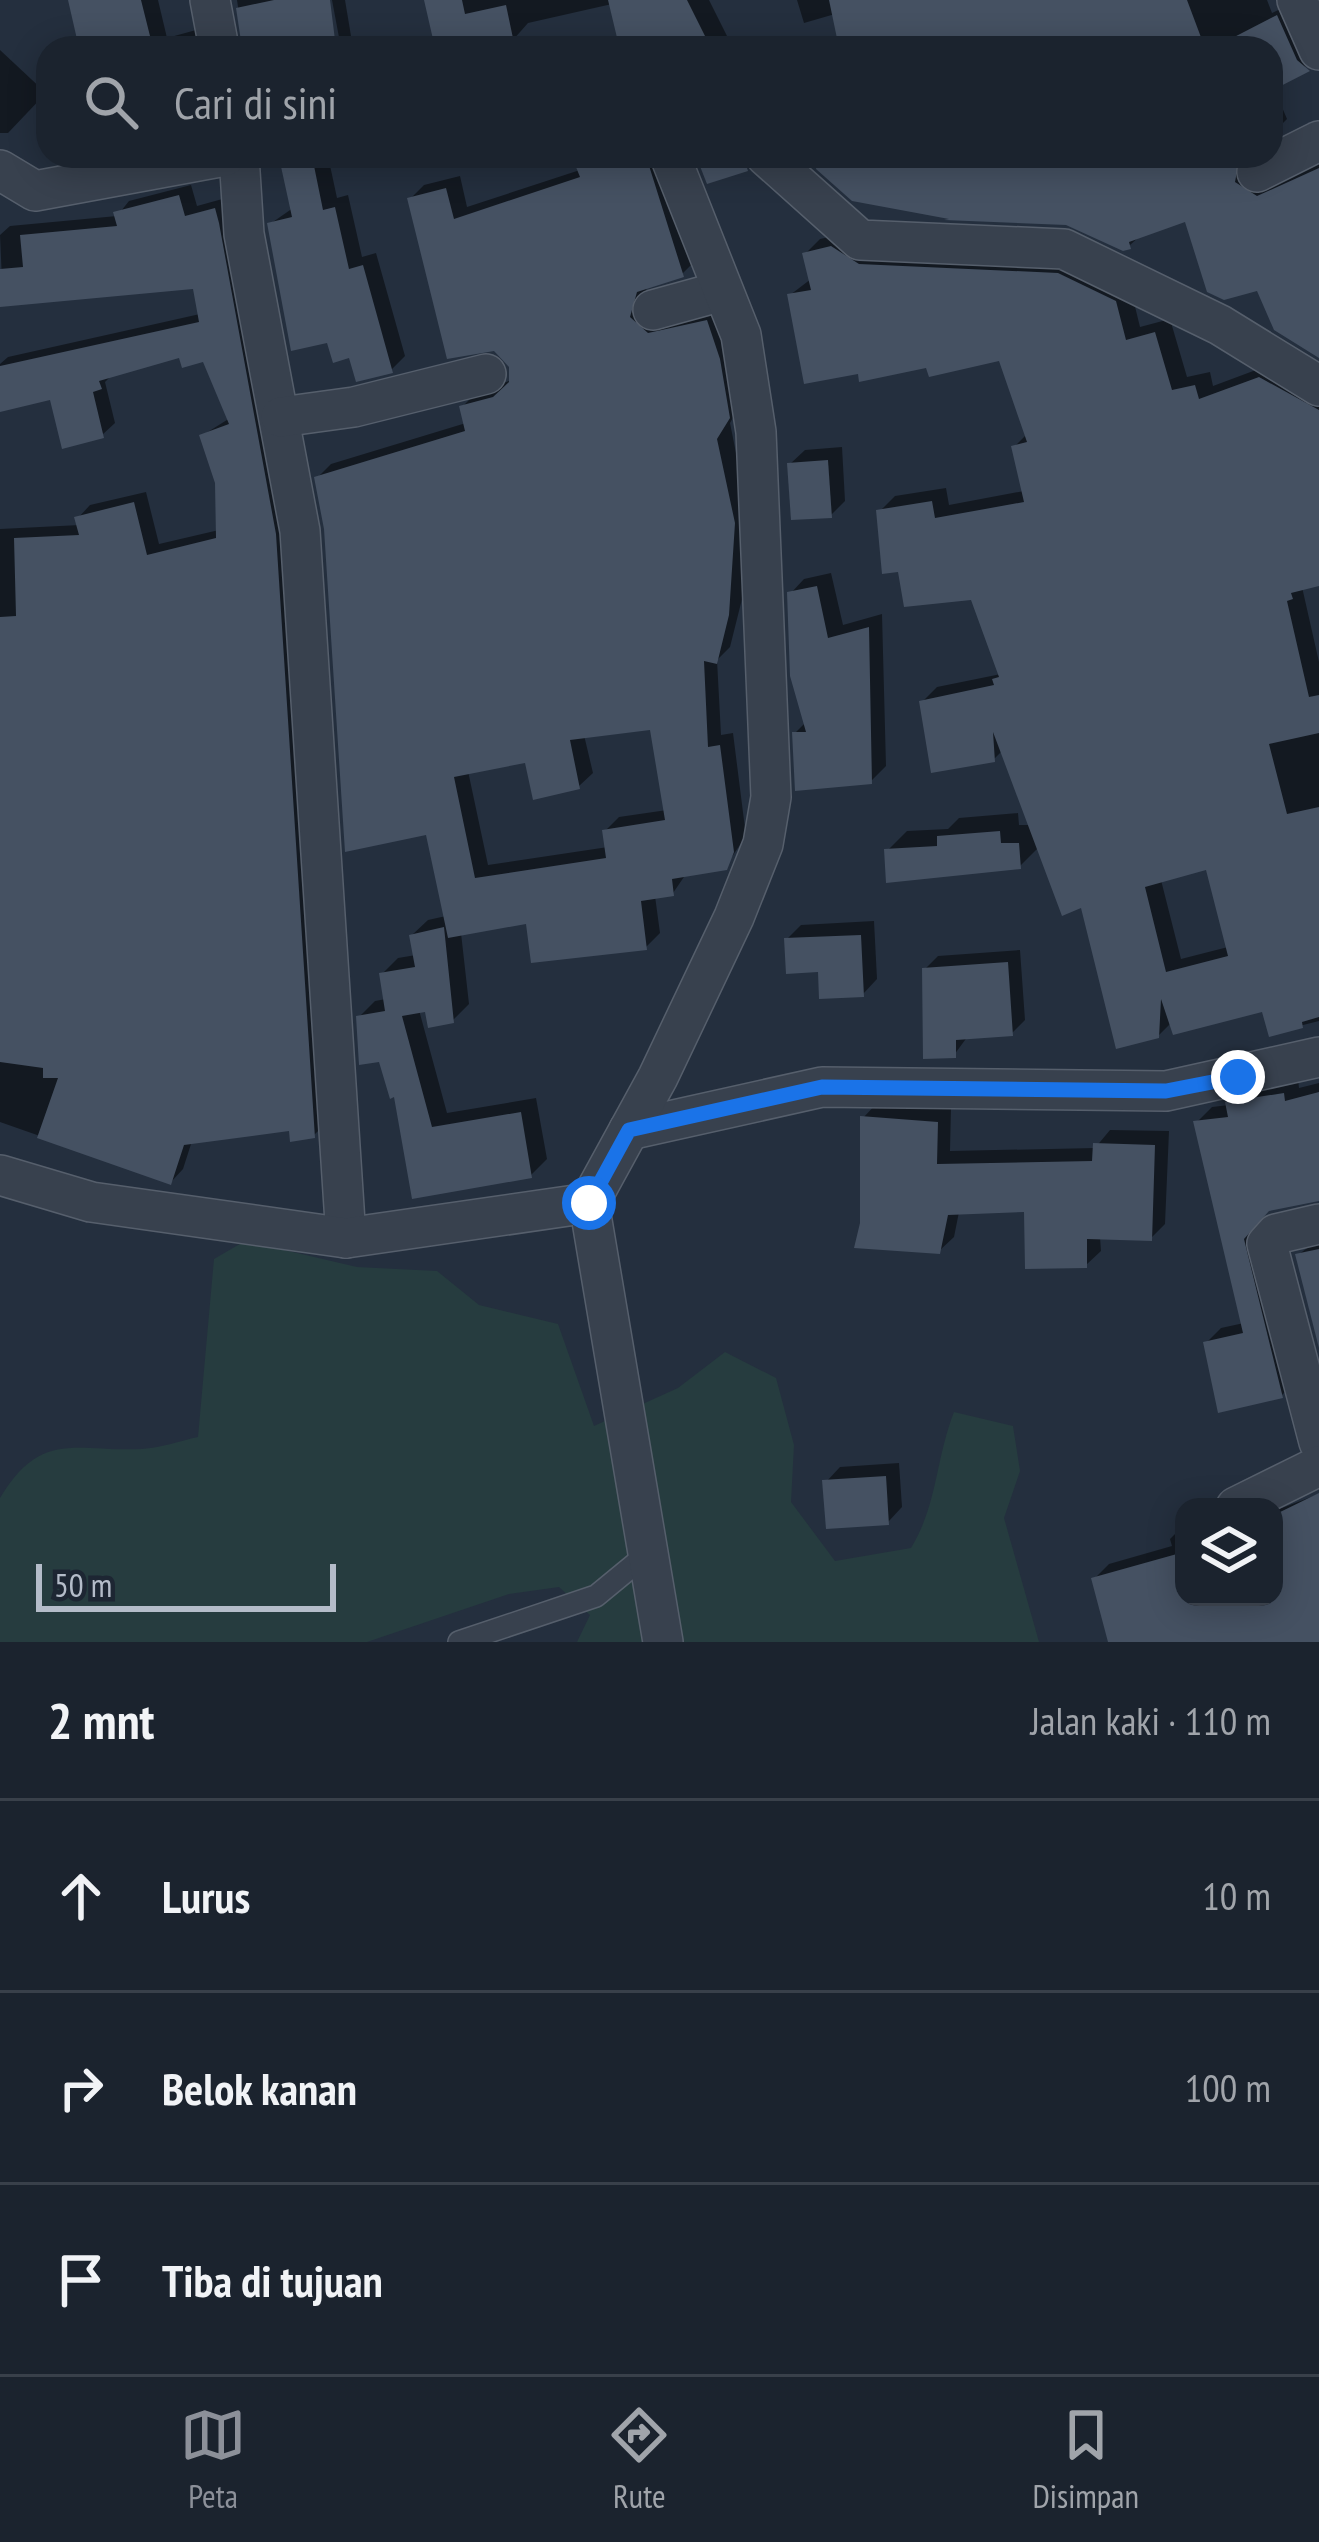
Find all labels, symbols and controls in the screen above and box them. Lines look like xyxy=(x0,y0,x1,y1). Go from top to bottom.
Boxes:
search box xyxy=(36,36,1283,168)
icon: search xyxy=(78,69,144,135)
text: Cari di sini xyxy=(174,73,337,131)
route end xyxy=(1211,1050,1265,1104)
route start xyxy=(562,1176,616,1230)
map controls xyxy=(1175,1498,1283,1606)
button: layers xyxy=(1175,1498,1283,1606)
scale bar xyxy=(36,1558,336,1611)
text: 50 m xyxy=(54,1563,112,1606)
text: 2 mnt xyxy=(48,1687,154,1753)
text: Jalan kaki · 110 m xyxy=(1030,1695,1271,1746)
icon: ahead xyxy=(48,1863,114,1929)
text: Lurus xyxy=(162,1867,250,1925)
text: 10 m xyxy=(1202,1870,1271,1921)
icon: right xyxy=(48,2055,114,2121)
text: Belok kanan xyxy=(162,2059,357,2117)
text: 100 m xyxy=(1185,2062,1271,2113)
icon: arrive xyxy=(48,2247,114,2313)
text: Tiba di tujuan xyxy=(162,2251,383,2309)
tab: Peta xyxy=(180,2402,246,2517)
tab: Rute xyxy=(606,2402,672,2517)
tab: Disimpan xyxy=(1033,2402,1139,2517)

